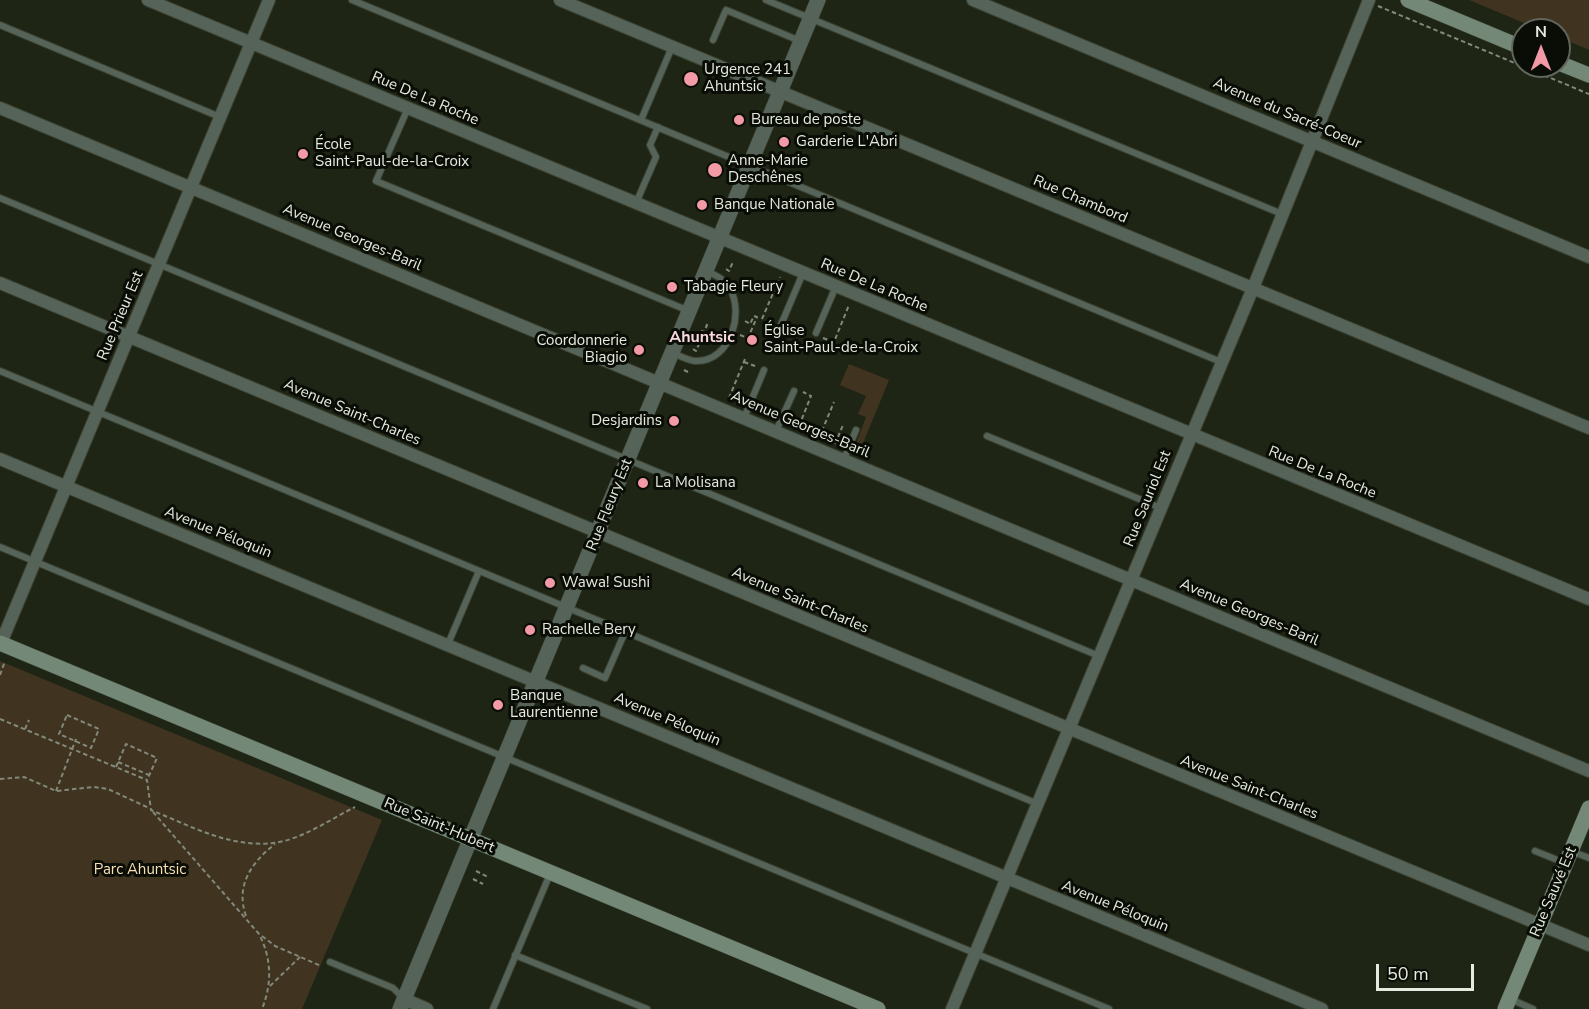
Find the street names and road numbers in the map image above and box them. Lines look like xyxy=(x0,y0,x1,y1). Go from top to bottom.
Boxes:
street label: Rue De La Roche xyxy=(369,68,481,130)
street label: Avenue du Sacré-Coeur xyxy=(1210,75,1364,153)
street label: Rue Chambord xyxy=(1030,172,1130,228)
street label: Avenue Georges-Baril xyxy=(280,201,424,275)
street label: Rue De La Roche xyxy=(818,255,930,317)
street label: Rue Prieur Est xyxy=(94,269,148,363)
street label: Avenue Saint-Charles xyxy=(281,376,423,450)
street label: Avenue Georges-Baril xyxy=(728,388,872,462)
street label: Rue De La Roche xyxy=(1265,443,1379,503)
street label: Rue Sauriol Est xyxy=(1120,448,1176,550)
street label: Rue Fleury Est xyxy=(583,456,637,554)
street label: Avenue Péloquin xyxy=(162,503,274,563)
street label: Avenue Saint-Charles xyxy=(729,564,871,638)
street label: Avenue Georges-Baril xyxy=(1177,576,1321,650)
street label: Avenue Péloquin xyxy=(611,689,723,751)
street label: Avenue Saint-Charles xyxy=(1177,752,1321,824)
street label: Rue Saint-Hubert xyxy=(381,795,497,857)
street label: Rue Sauvé Est xyxy=(1527,844,1581,940)
street label: Avenue Péloquin xyxy=(1059,877,1171,937)

